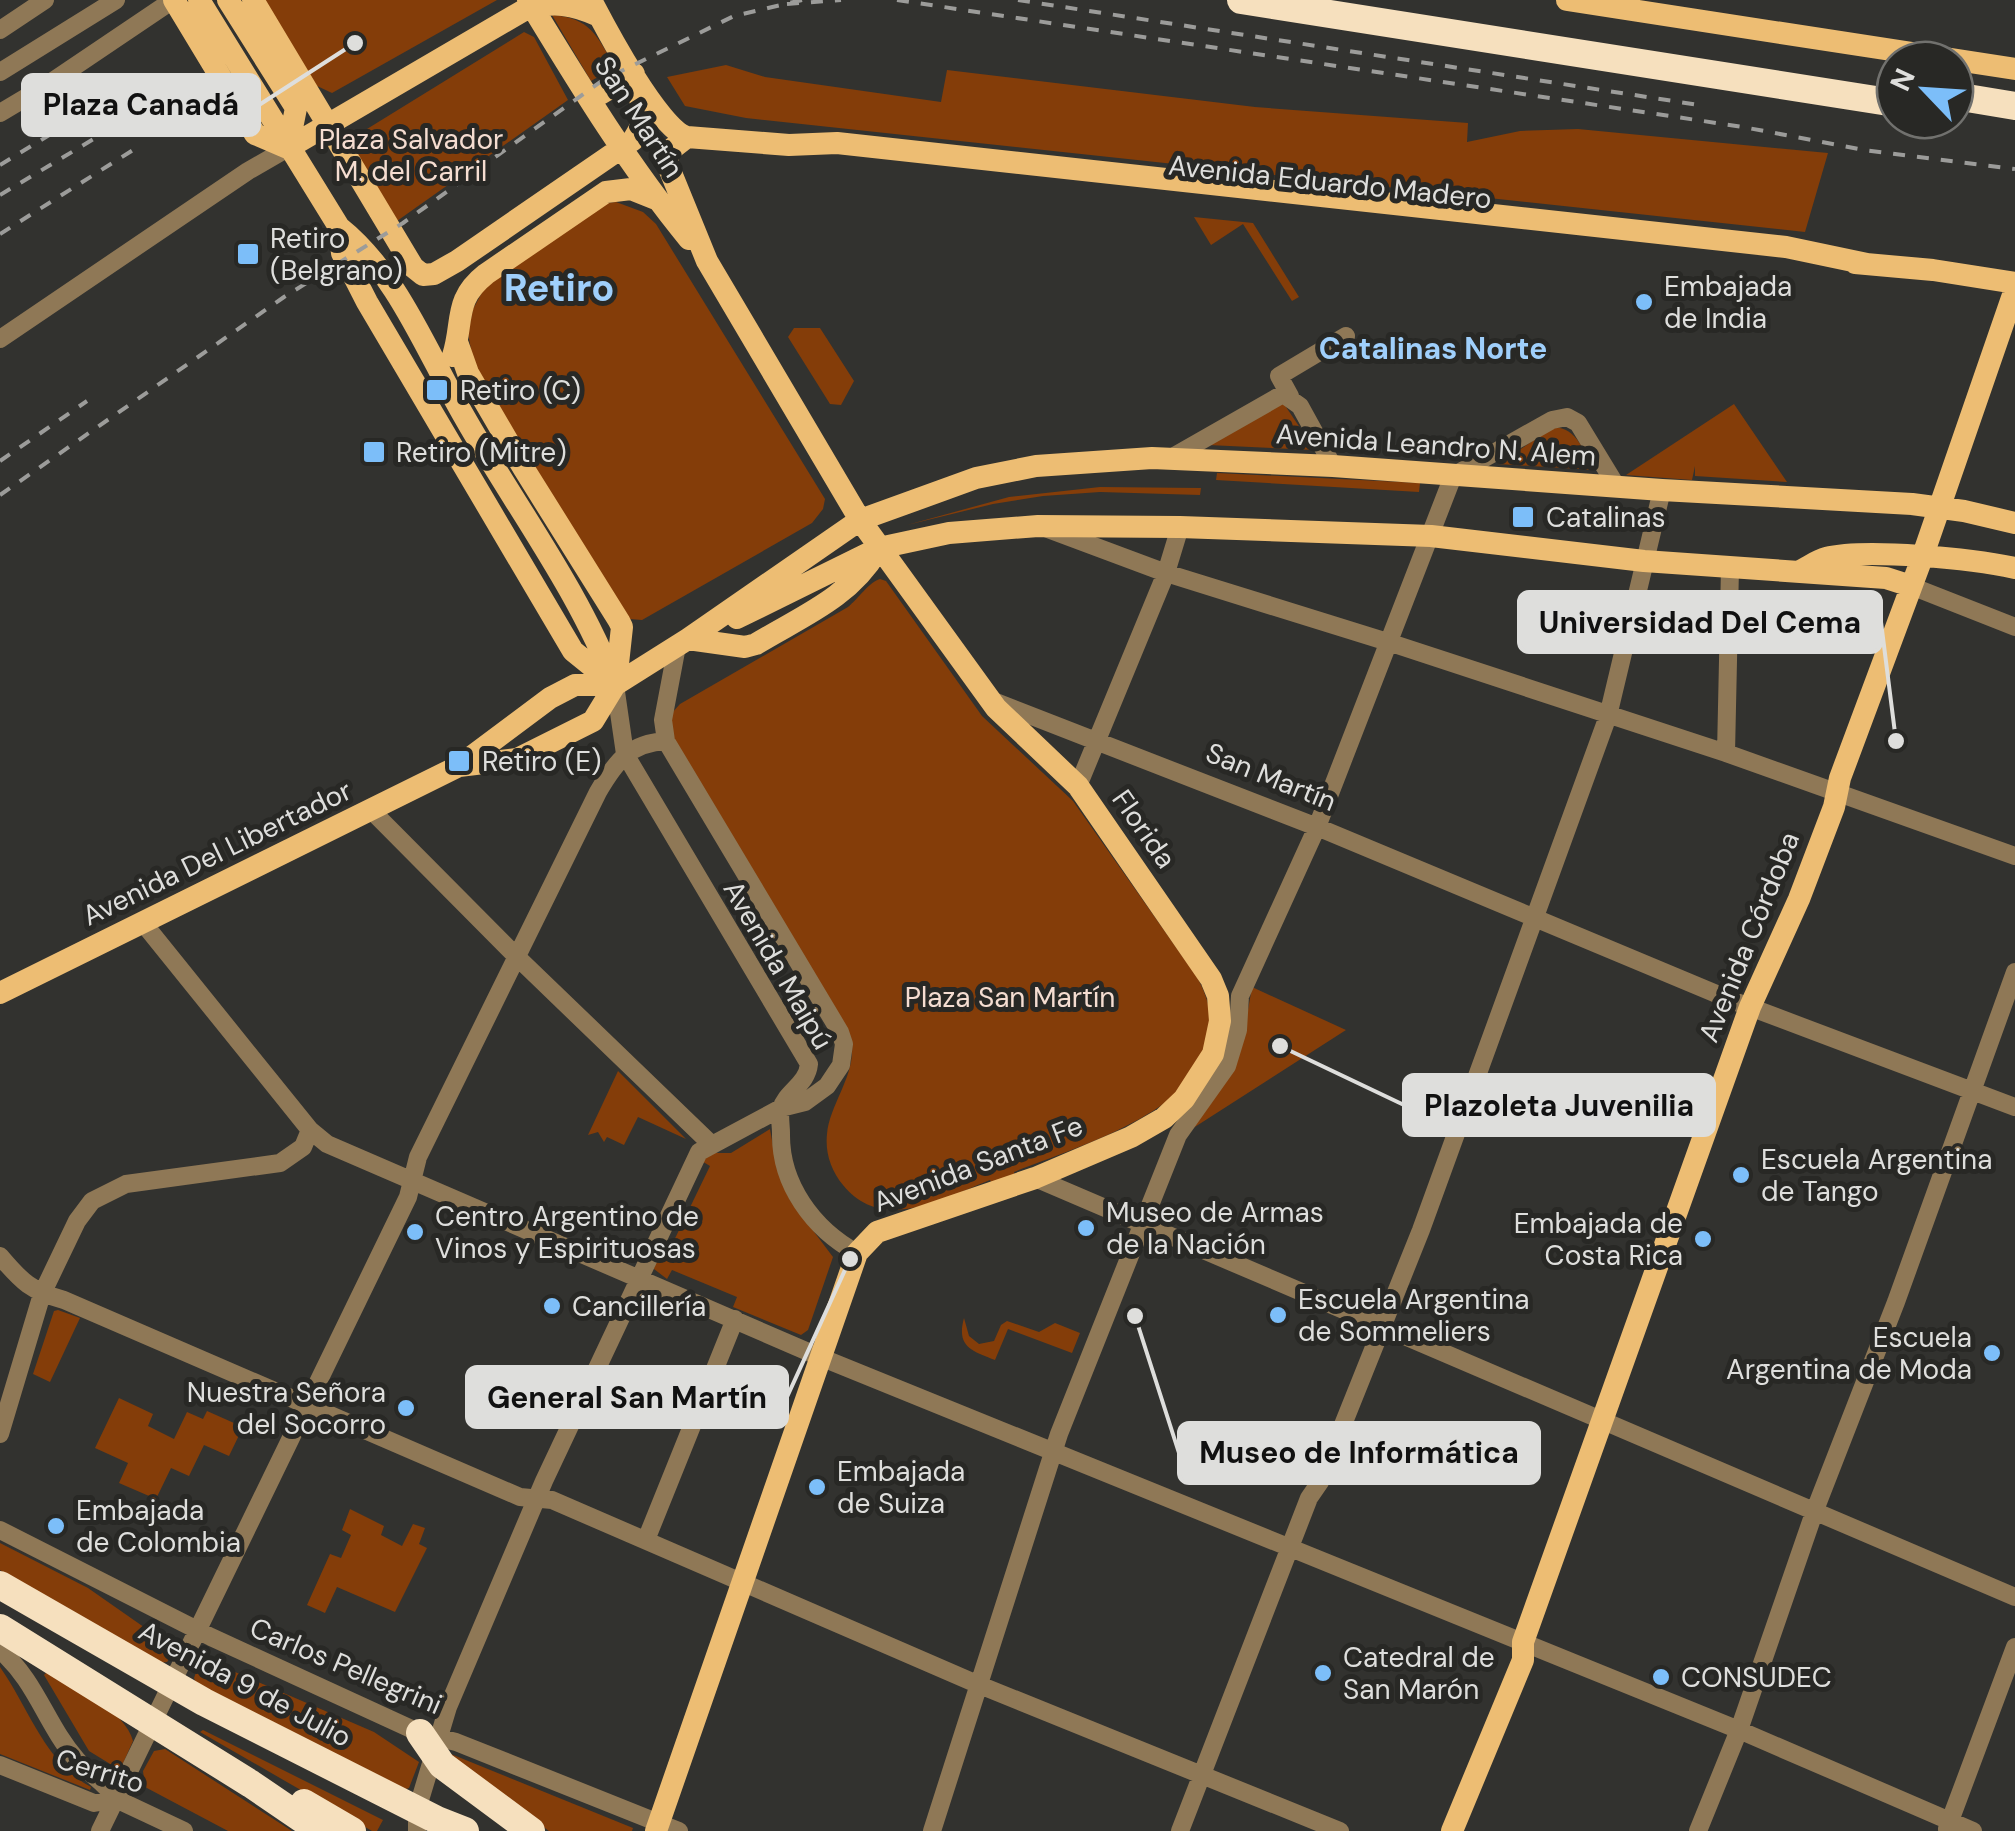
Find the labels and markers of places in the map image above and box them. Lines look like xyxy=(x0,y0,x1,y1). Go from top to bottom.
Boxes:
callout: Plaza Canadá xyxy=(23,75,259,135)
place label: Retiro (Belgrano) xyxy=(270,220,403,289)
marker: Retiro (Belgrano) xyxy=(235,241,261,267)
place label: Embajada de India xyxy=(1664,268,1792,337)
marker: Embajada de India xyxy=(1633,291,1655,313)
place label: Retiro (C) xyxy=(460,372,581,409)
marker: Retiro (C) xyxy=(424,377,450,403)
place label: Retiro (Mitre) xyxy=(396,434,567,471)
marker: Retiro (Mitre) xyxy=(361,439,387,465)
place label: Catalinas xyxy=(1546,499,1665,536)
marker: Catalinas xyxy=(1510,504,1536,530)
callout: Universidad Del Cema xyxy=(1519,592,1881,652)
place label: Retiro (E) xyxy=(482,743,602,780)
marker: Retiro (E) xyxy=(446,748,472,774)
callout: Plazoleta Juvenilia xyxy=(1404,1075,1714,1135)
place label: Escuela Argentina de Tango xyxy=(1761,1141,1992,1210)
marker: Escuela Argentina de Tango xyxy=(1730,1164,1752,1186)
place label: Museo de Armas de la Nación xyxy=(1106,1194,1324,1263)
place label: Centro Argentino de Vinos y Espirituosas xyxy=(435,1198,699,1267)
place label: Embajada de Costa Rica xyxy=(1514,1205,1683,1274)
marker: Museo de Armas de la Nación xyxy=(1075,1217,1097,1239)
marker: Centro Argentino de Vinos y Espirituosas xyxy=(404,1221,426,1243)
marker: Embajada de Costa Rica xyxy=(1692,1228,1714,1250)
place label: Escuela Argentina de Sommeliers xyxy=(1298,1281,1529,1350)
place label: Cancillería xyxy=(572,1288,706,1325)
marker: Cancillería xyxy=(541,1295,563,1317)
marker: Escuela Argentina de Sommeliers xyxy=(1267,1304,1289,1326)
place label: Escuela Argentina de Moda xyxy=(1726,1319,1972,1388)
marker: Escuela Argentina de Moda xyxy=(1981,1342,2003,1364)
callout: General San Martín xyxy=(467,1367,787,1427)
place label: Nuestra Señora del Socorro xyxy=(187,1374,386,1443)
marker: Nuestra Señora del Socorro xyxy=(395,1397,417,1419)
callout: Museo de Informática xyxy=(1179,1423,1539,1483)
place label: Embajada de Suiza xyxy=(837,1453,965,1522)
marker: Embajada de Suiza xyxy=(806,1476,828,1498)
place label: Embajada de Colombia xyxy=(76,1492,241,1561)
marker: Embajada de Colombia xyxy=(45,1515,67,1537)
place label: Catedral de San Marón xyxy=(1343,1639,1495,1708)
place label: CONSUDEC xyxy=(1681,1659,1832,1696)
marker: Catedral de San Marón xyxy=(1312,1662,1334,1684)
marker: CONSUDEC xyxy=(1650,1666,1672,1688)

